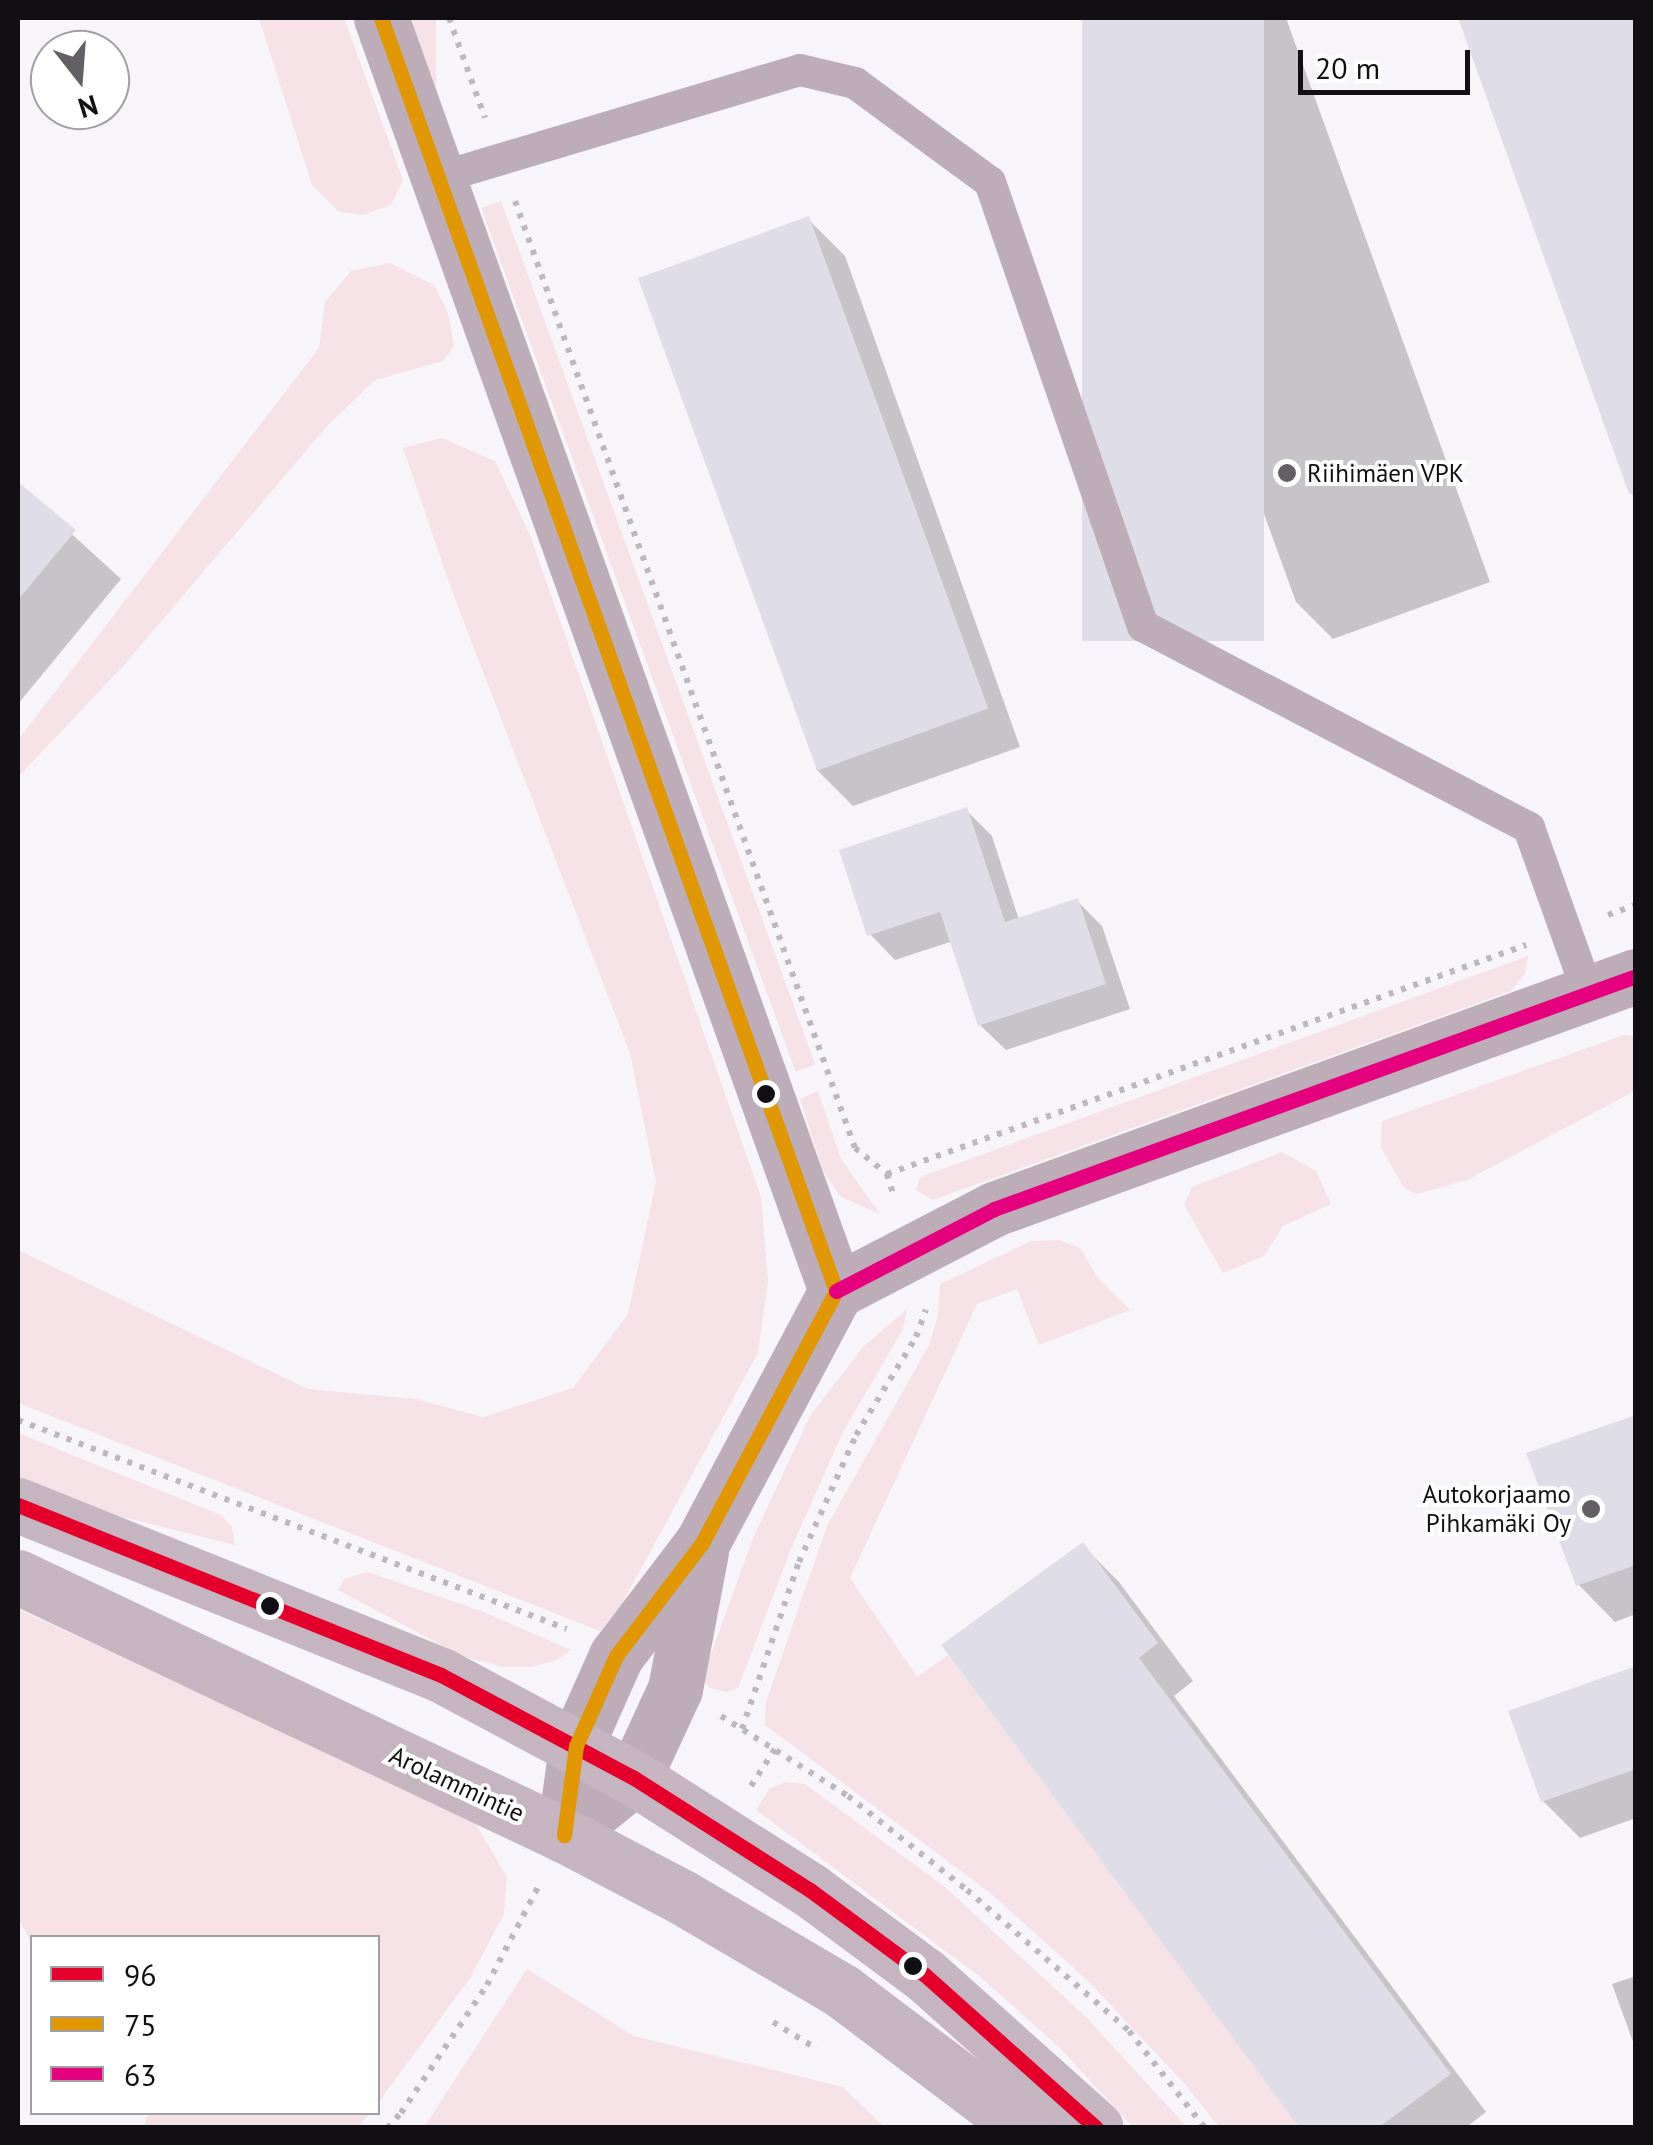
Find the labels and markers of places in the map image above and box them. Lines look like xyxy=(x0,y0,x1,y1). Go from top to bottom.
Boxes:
place label: Riihimäen VPK xyxy=(1307,458,1465,488)
marker: Riihimäen VPK xyxy=(1276,462,1298,484)
unlabelled marker xyxy=(756,1084,776,1104)
place label: Autokorjaamo Pihkamäki Oy xyxy=(1423,1480,1571,1539)
marker: Autokorjaamo Pihkamäki Oy xyxy=(1580,1498,1602,1520)
unlabelled marker xyxy=(260,1596,280,1616)
unlabelled marker xyxy=(903,1956,923,1976)

